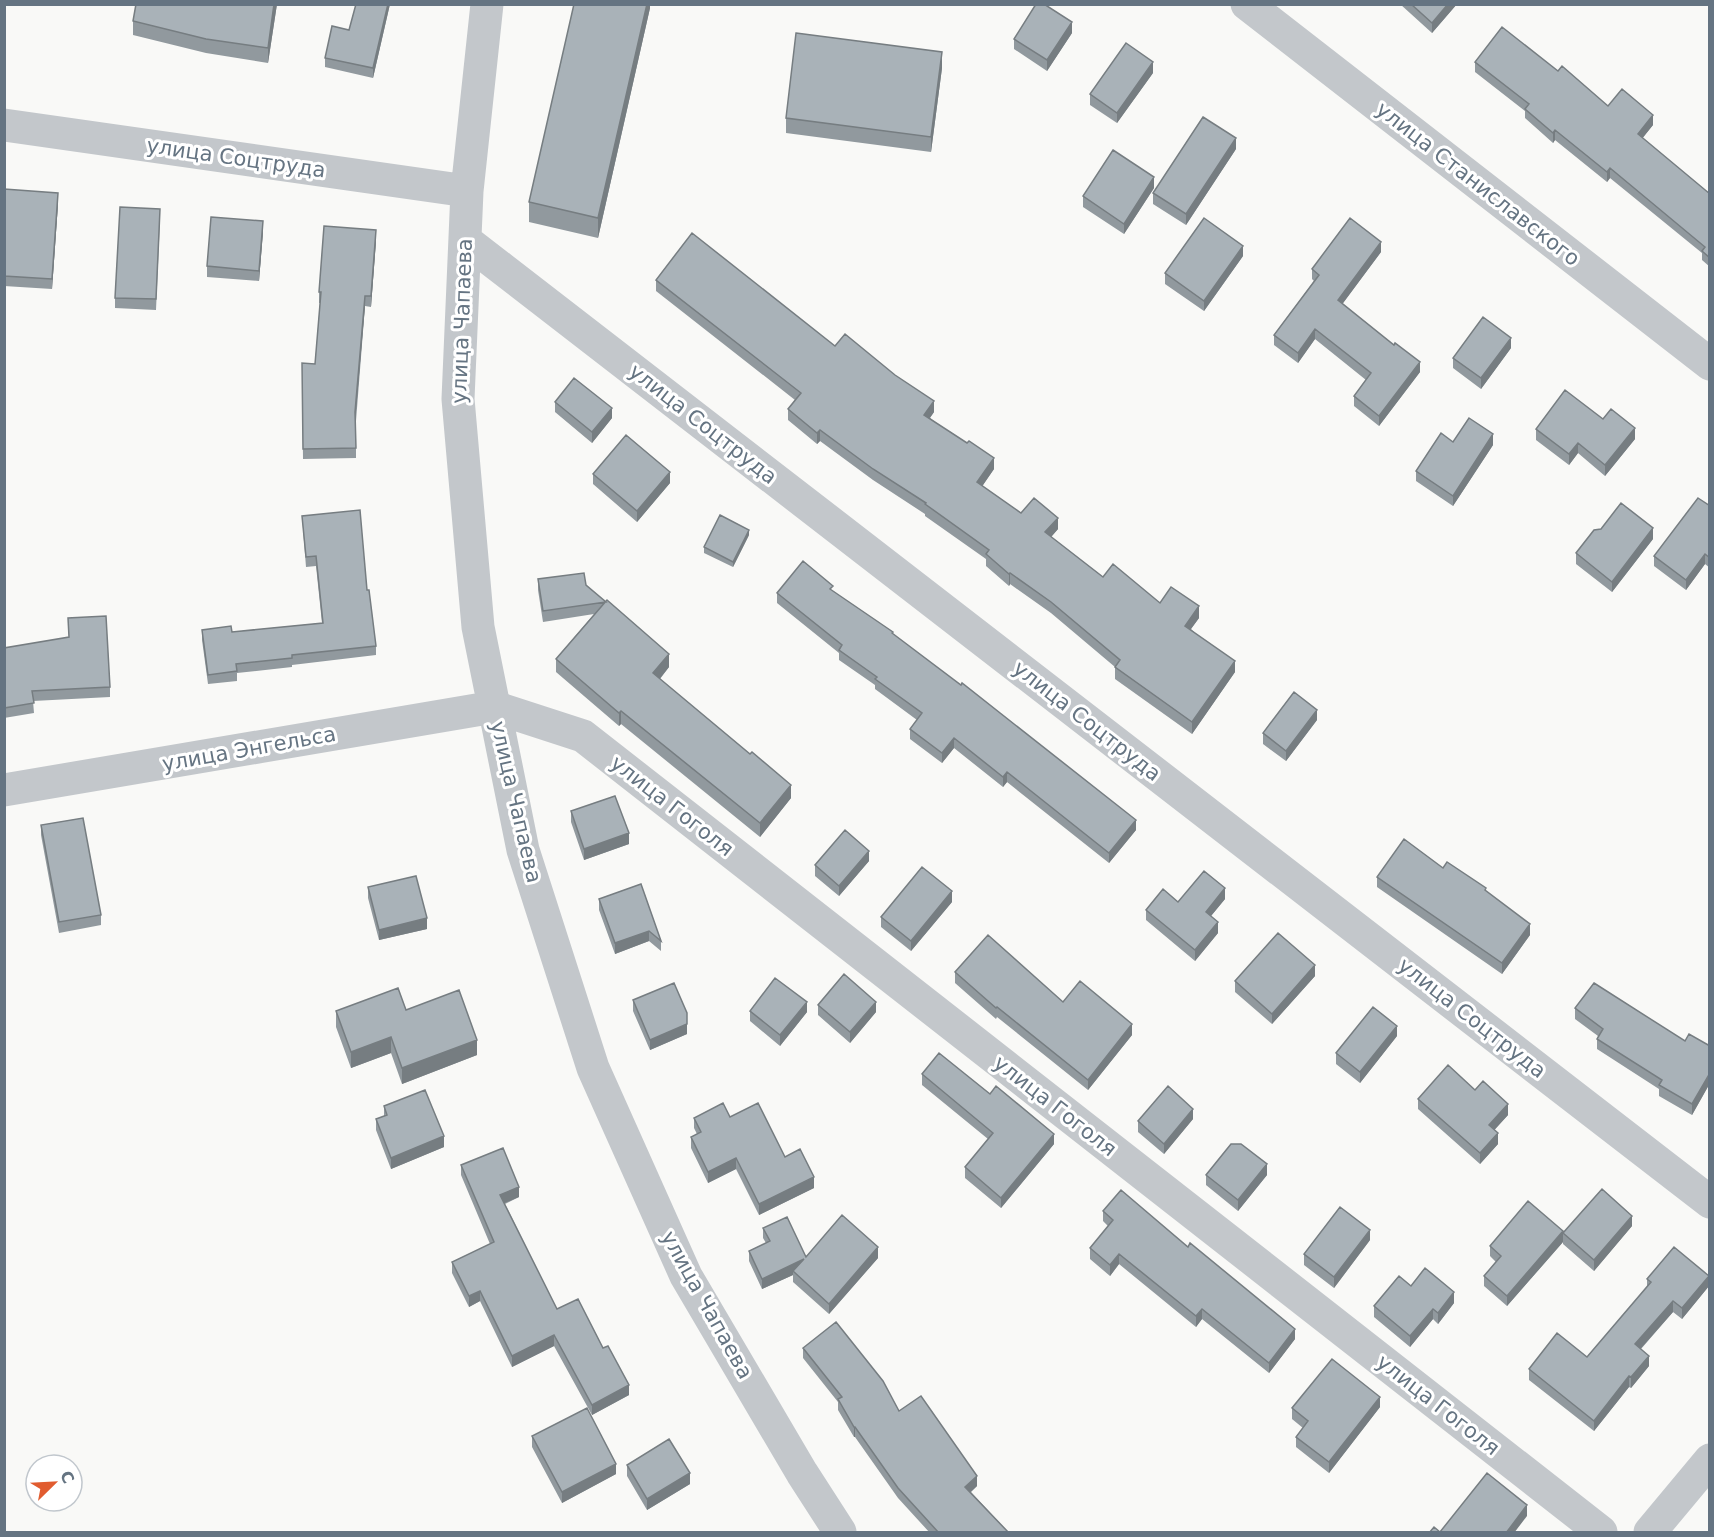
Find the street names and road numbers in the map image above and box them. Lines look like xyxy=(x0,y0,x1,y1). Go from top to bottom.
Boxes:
street label: улица Станиславского xyxy=(1371,97,1585,271)
street label: улица Соцтруда xyxy=(145,134,327,182)
street label: улица Чапаева xyxy=(447,238,477,404)
street label: улица Соцтруда xyxy=(624,359,782,489)
street label: улица Соцтруда xyxy=(1008,656,1166,786)
street label: улица Чапаева xyxy=(486,719,546,885)
street label: улица Энгельса xyxy=(160,722,338,776)
street label: улица Гоголя xyxy=(606,751,738,861)
street label: улица Соцтруда xyxy=(1393,953,1551,1083)
street label: улица Гоголя xyxy=(989,1051,1121,1161)
street label: улица Чапаева xyxy=(656,1227,758,1383)
street label: улица Гоголя xyxy=(1372,1350,1504,1460)

